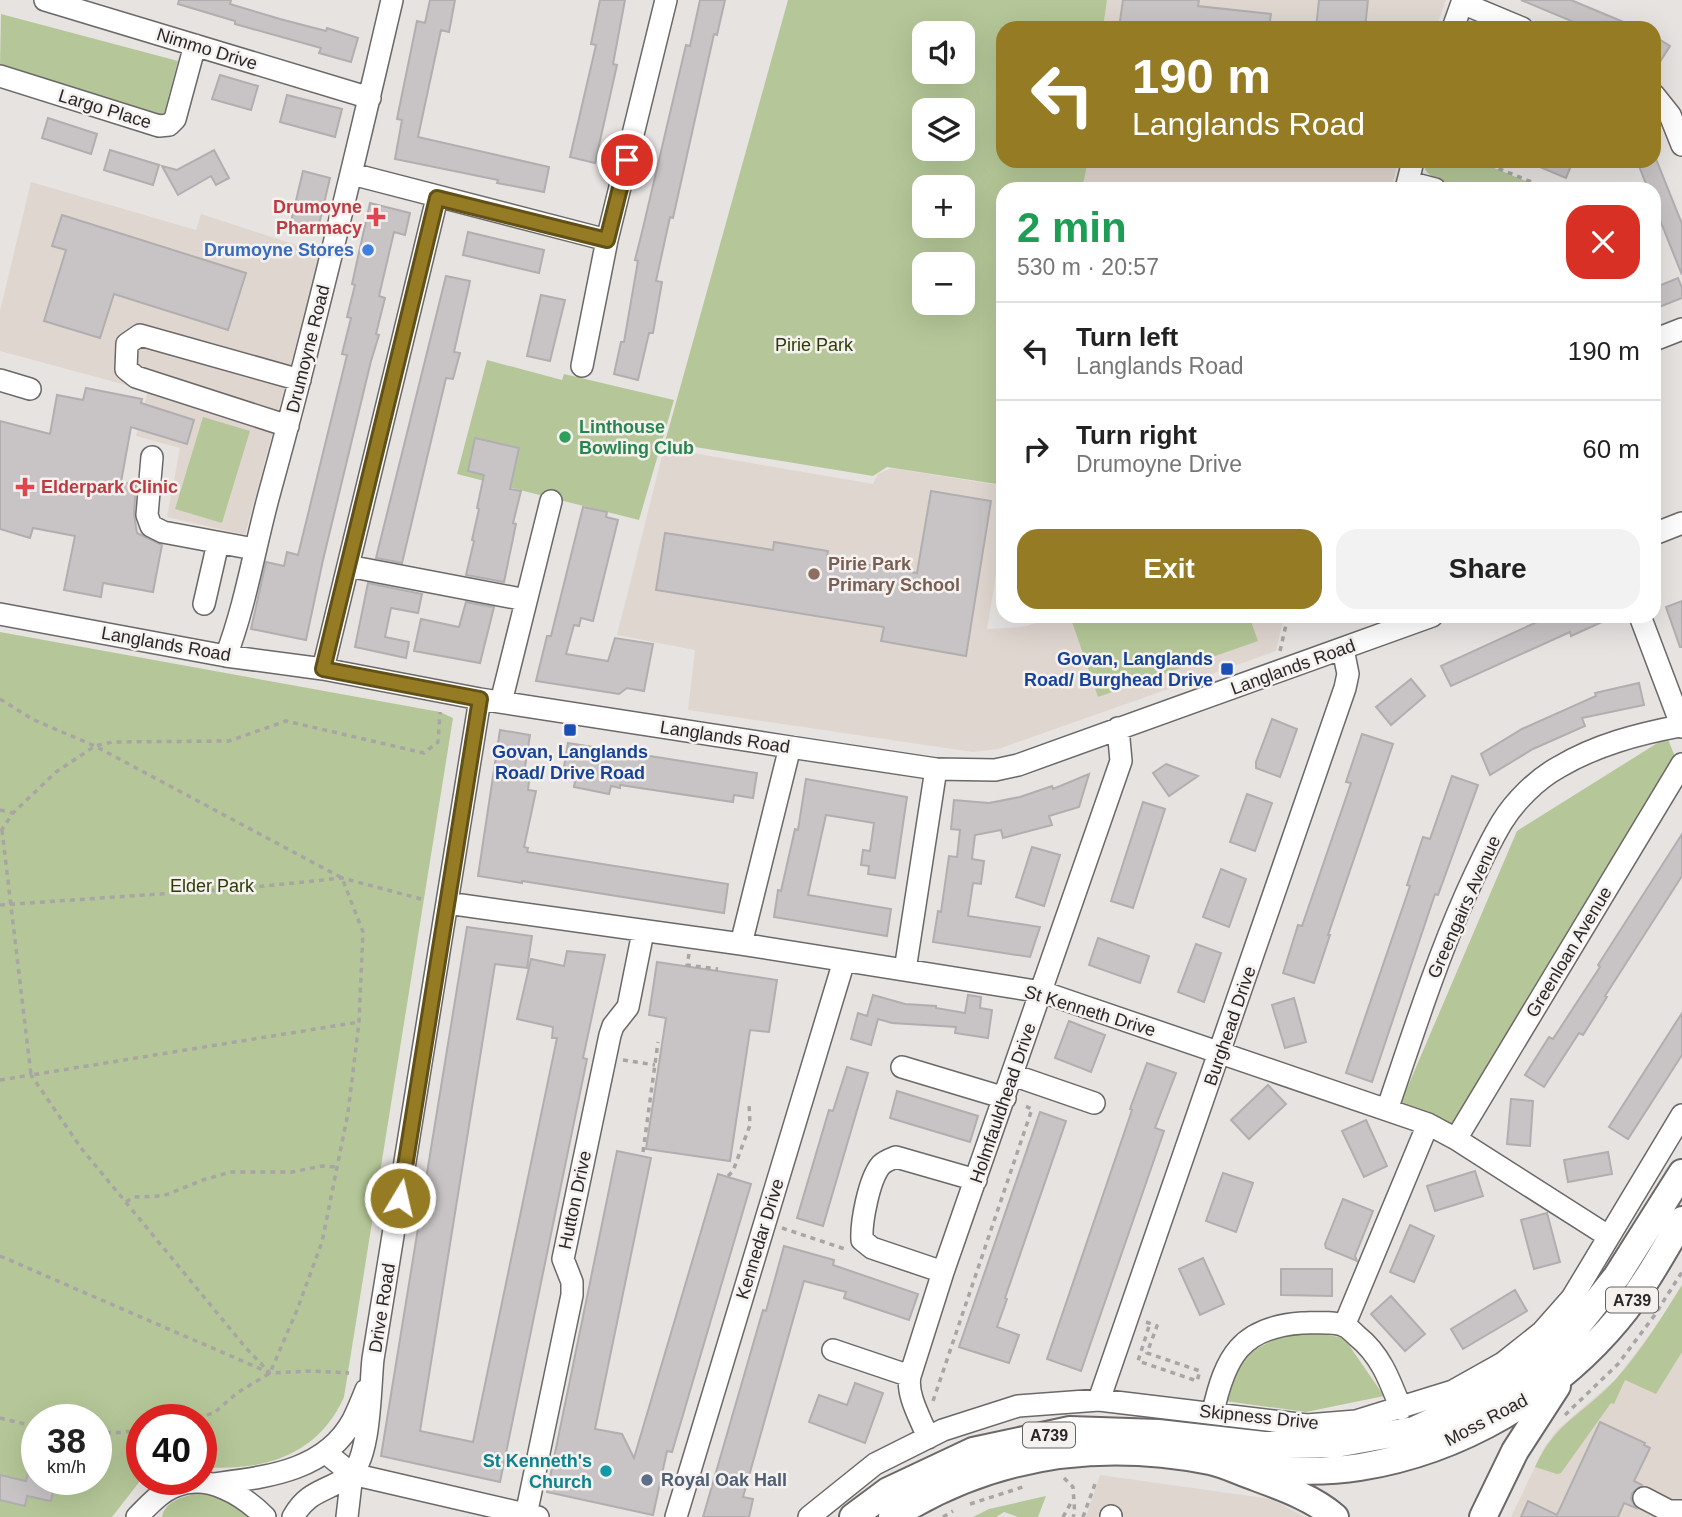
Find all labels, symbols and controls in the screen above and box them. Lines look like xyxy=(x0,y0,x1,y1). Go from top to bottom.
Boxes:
map controls xyxy=(912,21,975,315)
button: sound xyxy=(912,21,975,84)
street label: Nimmo Drive xyxy=(154,24,260,74)
icon: left xyxy=(1017,49,1108,140)
text: 190 m xyxy=(1132,49,1271,103)
street label: Largo Place xyxy=(56,85,154,133)
button: layers xyxy=(912,98,975,161)
text: Langlands Road xyxy=(1132,106,1365,142)
pin xyxy=(597,130,657,190)
icon: arrive xyxy=(608,141,646,179)
button: + xyxy=(912,175,975,238)
place label: Drumoyne Pharmacy xyxy=(273,197,362,238)
text: 2 min xyxy=(1017,204,1127,251)
button: close xyxy=(1566,205,1640,279)
marker: Drumoyne Pharmacy xyxy=(368,209,384,225)
place label: Drumoyne Stores xyxy=(204,240,354,260)
marker: Drumoyne Stores xyxy=(360,242,376,258)
button: − xyxy=(912,252,975,315)
text: 530 m · 20:57 xyxy=(1017,254,1159,280)
street label: Drumoyne Road xyxy=(282,283,334,415)
text: Turn left xyxy=(1076,322,1178,352)
icon: left xyxy=(1017,332,1055,370)
park label: Pirie Park xyxy=(775,335,854,355)
text: 190 m xyxy=(1568,336,1640,366)
text: Langlands Road xyxy=(1076,353,1244,379)
place label: Linthouse Bowling Club xyxy=(579,417,694,458)
text: Turn right xyxy=(1076,420,1197,450)
marker: Linthouse Bowling Club xyxy=(557,429,573,445)
icon: right xyxy=(1017,430,1055,468)
text: 60 m xyxy=(1582,434,1640,464)
text: Drumoyne Drive xyxy=(1076,451,1242,477)
marker: Elderpark Clinic xyxy=(15,477,35,497)
place label: Elderpark Clinic xyxy=(41,477,178,497)
button: Exit xyxy=(1017,529,1322,609)
button: Share xyxy=(1336,529,1640,609)
place label: Pirie Park Primary School xyxy=(828,554,960,595)
marker: Pirie Park Primary School xyxy=(806,566,822,582)
street label: Langlands Road xyxy=(100,623,232,665)
street label: Langlands Road xyxy=(1228,635,1358,699)
place label: Govan, Langlands Road/ Burghead Drive xyxy=(1024,649,1213,690)
marker: Govan, Langlands Road/ Burghead Drive xyxy=(1219,661,1235,677)
street label: Langlands Road xyxy=(659,717,791,757)
marker: Govan, Langlands Road/ Drive Road xyxy=(562,722,578,738)
place label: Govan, Langlands Road/ Drive Road xyxy=(492,742,648,783)
street label: Greengairs Avenue xyxy=(1424,833,1504,981)
park label: Elder Park xyxy=(170,876,255,896)
street label: Greenloan Avenue xyxy=(1522,883,1616,1021)
street label: Burghead Drive xyxy=(1200,964,1260,1088)
street label: St Kenneth Drive xyxy=(1022,982,1158,1040)
street label: Holmfauldhead Drive xyxy=(966,1020,1040,1186)
street label: Hutton Drive xyxy=(555,1149,595,1251)
position arrow xyxy=(363,1161,437,1235)
street label: Kennedar Drive xyxy=(732,1176,788,1302)
street label: Drive Road xyxy=(365,1262,399,1354)
road number: A739 xyxy=(1606,1288,1658,1312)
street label: Moss Road xyxy=(1441,1390,1531,1450)
street label: Skipness Drive xyxy=(1198,1401,1320,1433)
speed limit sign: 40 xyxy=(126,1404,217,1495)
text: 38 xyxy=(47,1421,86,1460)
road number: A739 xyxy=(1023,1422,1075,1448)
place label: St Kenneth's Church xyxy=(483,1451,592,1492)
text: km/h xyxy=(47,1457,86,1477)
marker: St Kenneth's Church xyxy=(598,1463,614,1479)
place label: Royal Oak Hall xyxy=(661,1470,787,1490)
marker: Royal Oak Hall xyxy=(639,1472,655,1488)

